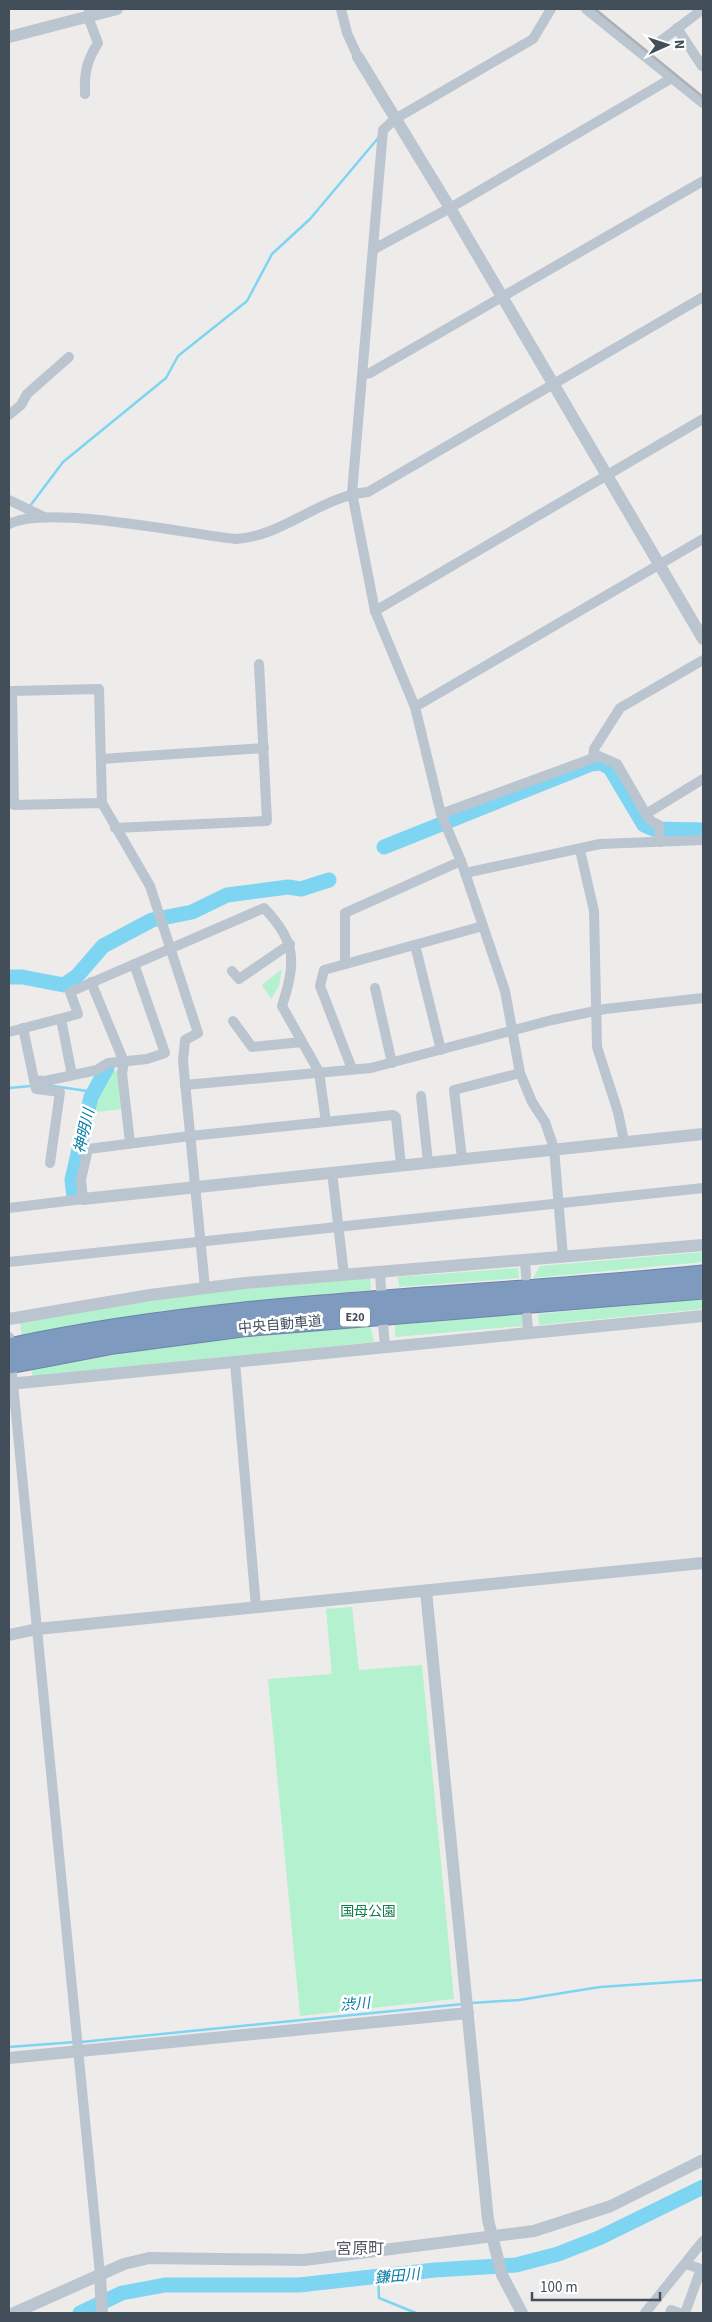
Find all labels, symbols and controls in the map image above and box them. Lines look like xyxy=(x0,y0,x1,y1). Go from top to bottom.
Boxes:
north arrow xyxy=(642,20,692,70)
text: N xyxy=(669,39,689,50)
water label: 神明川 xyxy=(69,1105,100,1155)
road number: E20 xyxy=(340,1308,370,1326)
street label: 中央自動車道 xyxy=(237,1311,323,1339)
park label: 国母公園 xyxy=(340,1902,396,1922)
water label: 渋川 xyxy=(339,1993,373,2016)
district label: 宮原町 xyxy=(336,2238,384,2260)
water label: 鎌田川 xyxy=(374,2264,422,2289)
scale bar xyxy=(532,2270,660,2302)
text: 100 m xyxy=(540,2277,578,2298)

